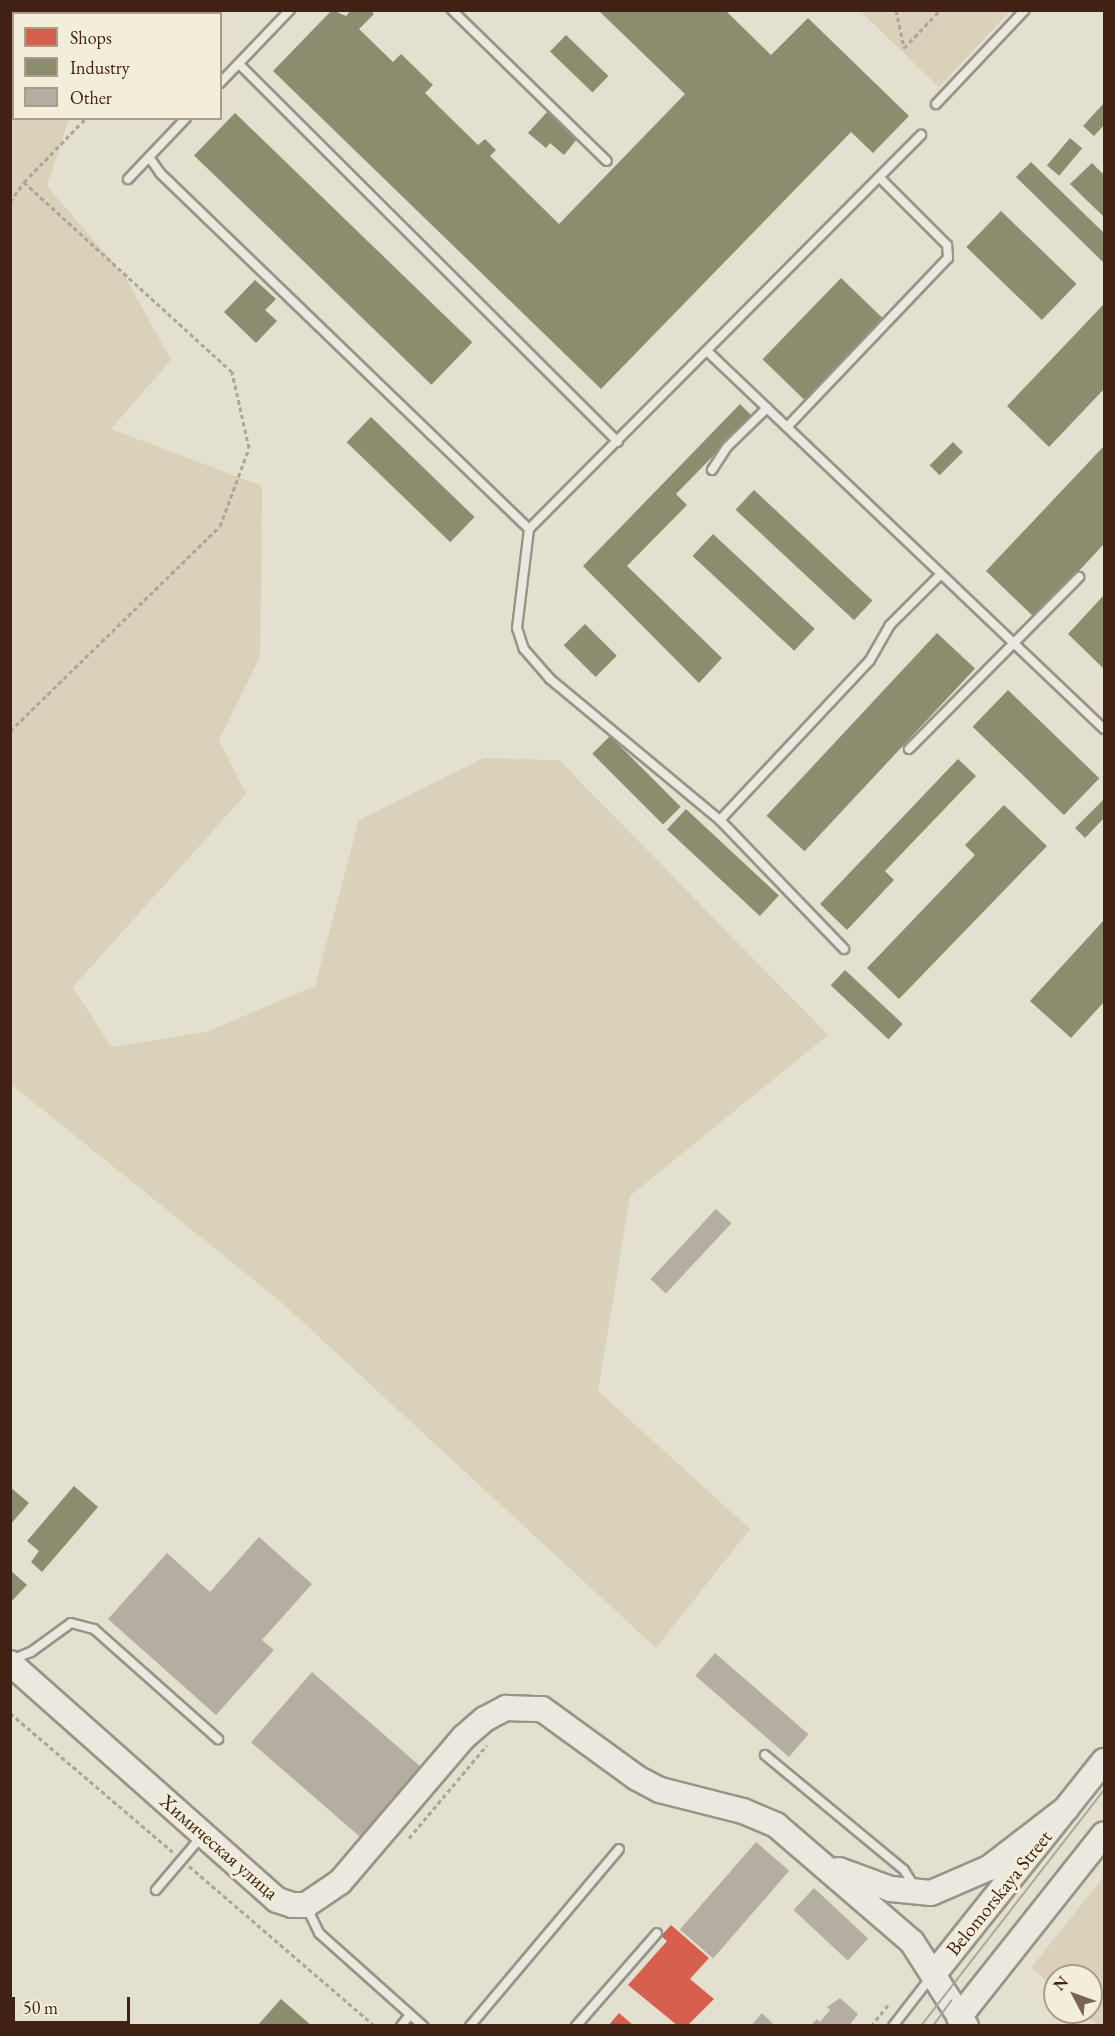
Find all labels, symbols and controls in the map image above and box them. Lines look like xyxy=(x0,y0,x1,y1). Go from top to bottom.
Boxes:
legend xyxy=(12,12,222,120)
text: Shops xyxy=(70,26,112,49)
text: Industry xyxy=(70,56,130,79)
text: Other xyxy=(70,86,112,109)
street label: Химическая улица xyxy=(155,1789,283,1905)
street label: Belomorskaya Street xyxy=(941,1825,1057,1961)
north arrow xyxy=(1043,1964,1103,2024)
text: N xyxy=(1048,1971,1073,1995)
scale bar xyxy=(15,1985,134,2023)
text: 50 m xyxy=(23,1996,58,2019)

